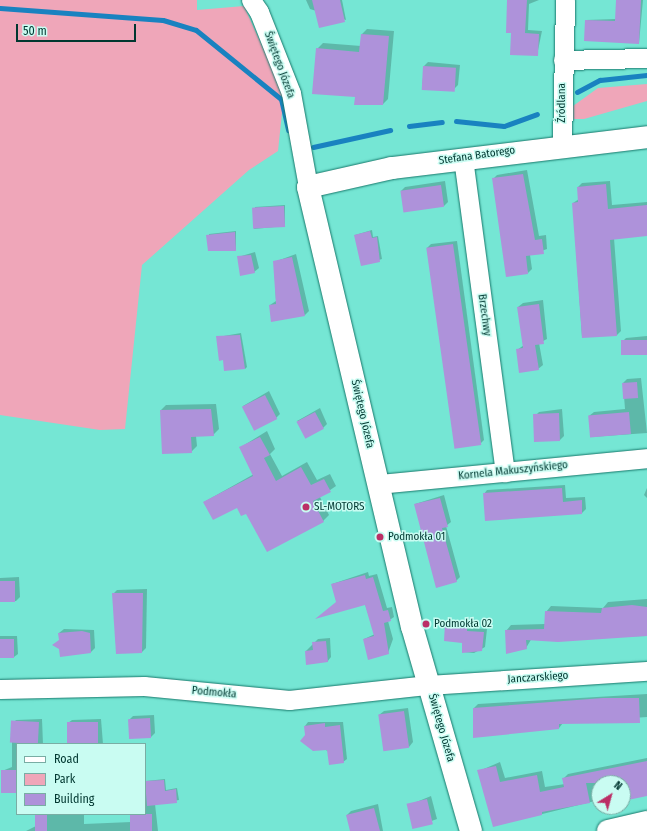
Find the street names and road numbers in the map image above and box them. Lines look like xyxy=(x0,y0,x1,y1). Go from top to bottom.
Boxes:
street label: Świętego Józefa xyxy=(261,30,297,100)
street label: Źródlana xyxy=(555,83,569,123)
street label: Stefana Batorego xyxy=(438,144,516,168)
street label: Brzechwy xyxy=(475,293,493,337)
street label: Świętego Józefa xyxy=(348,378,376,450)
street label: Kornela Makuszyńskiego xyxy=(458,459,568,483)
street label: Janczarskiego xyxy=(507,669,569,687)
street label: Podmokła xyxy=(191,684,237,702)
street label: Świętego Józefa xyxy=(425,693,457,763)

